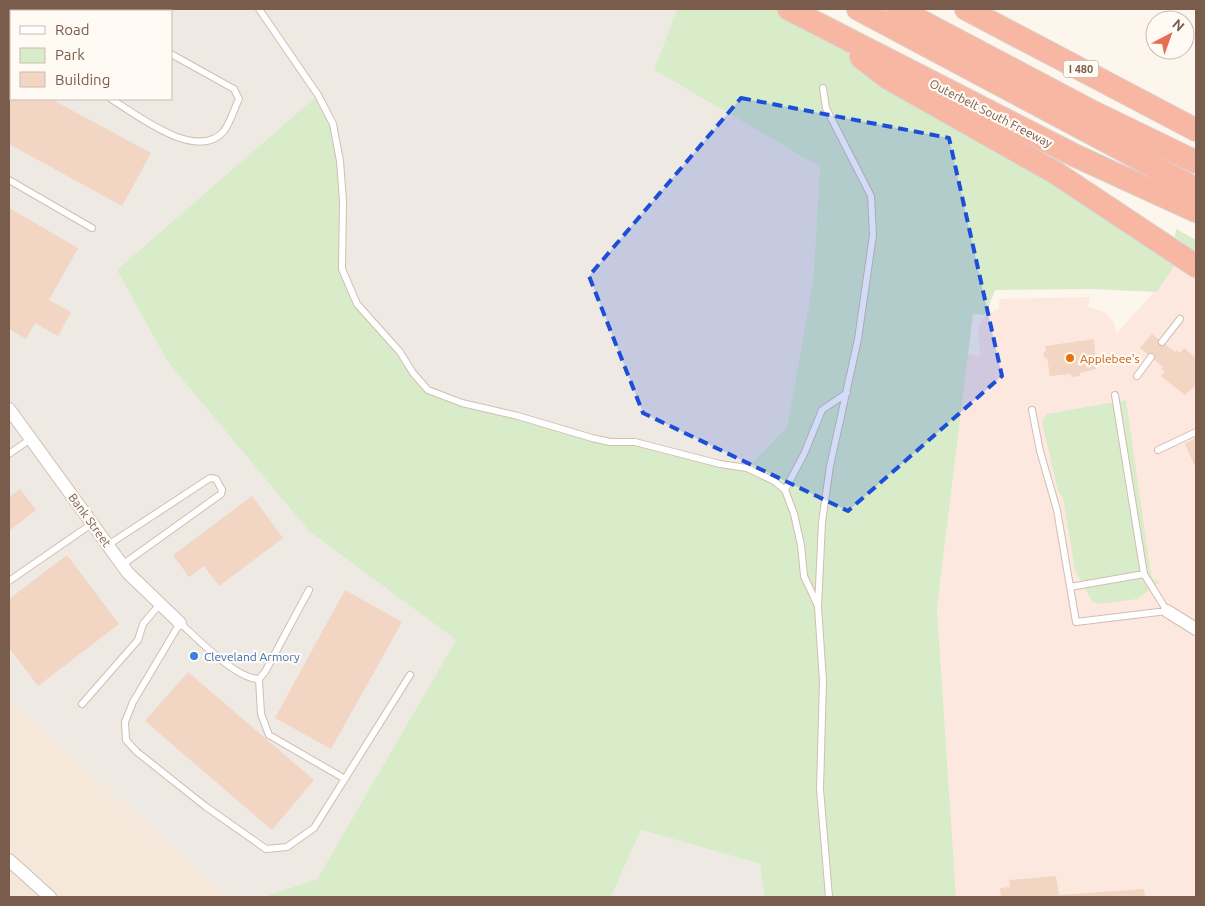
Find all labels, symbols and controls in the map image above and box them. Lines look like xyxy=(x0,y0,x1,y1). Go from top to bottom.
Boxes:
legend xyxy=(10,10,172,100)
north arrow xyxy=(1145,10,1195,60)
text: N xyxy=(1169,16,1188,35)
text: Road xyxy=(55,21,90,38)
text: Park xyxy=(55,46,85,63)
road number: I 480 xyxy=(1064,61,1098,78)
text: Building xyxy=(55,71,110,88)
street label: Outerbelt South Freeway xyxy=(928,76,1055,150)
marker: Applebee's xyxy=(1064,352,1076,364)
place label: Applebee's xyxy=(1080,352,1140,365)
street label: Bank Street xyxy=(66,491,114,550)
marker: Cleveland Armory xyxy=(188,650,200,662)
place label: Cleveland Armory xyxy=(204,650,300,663)

